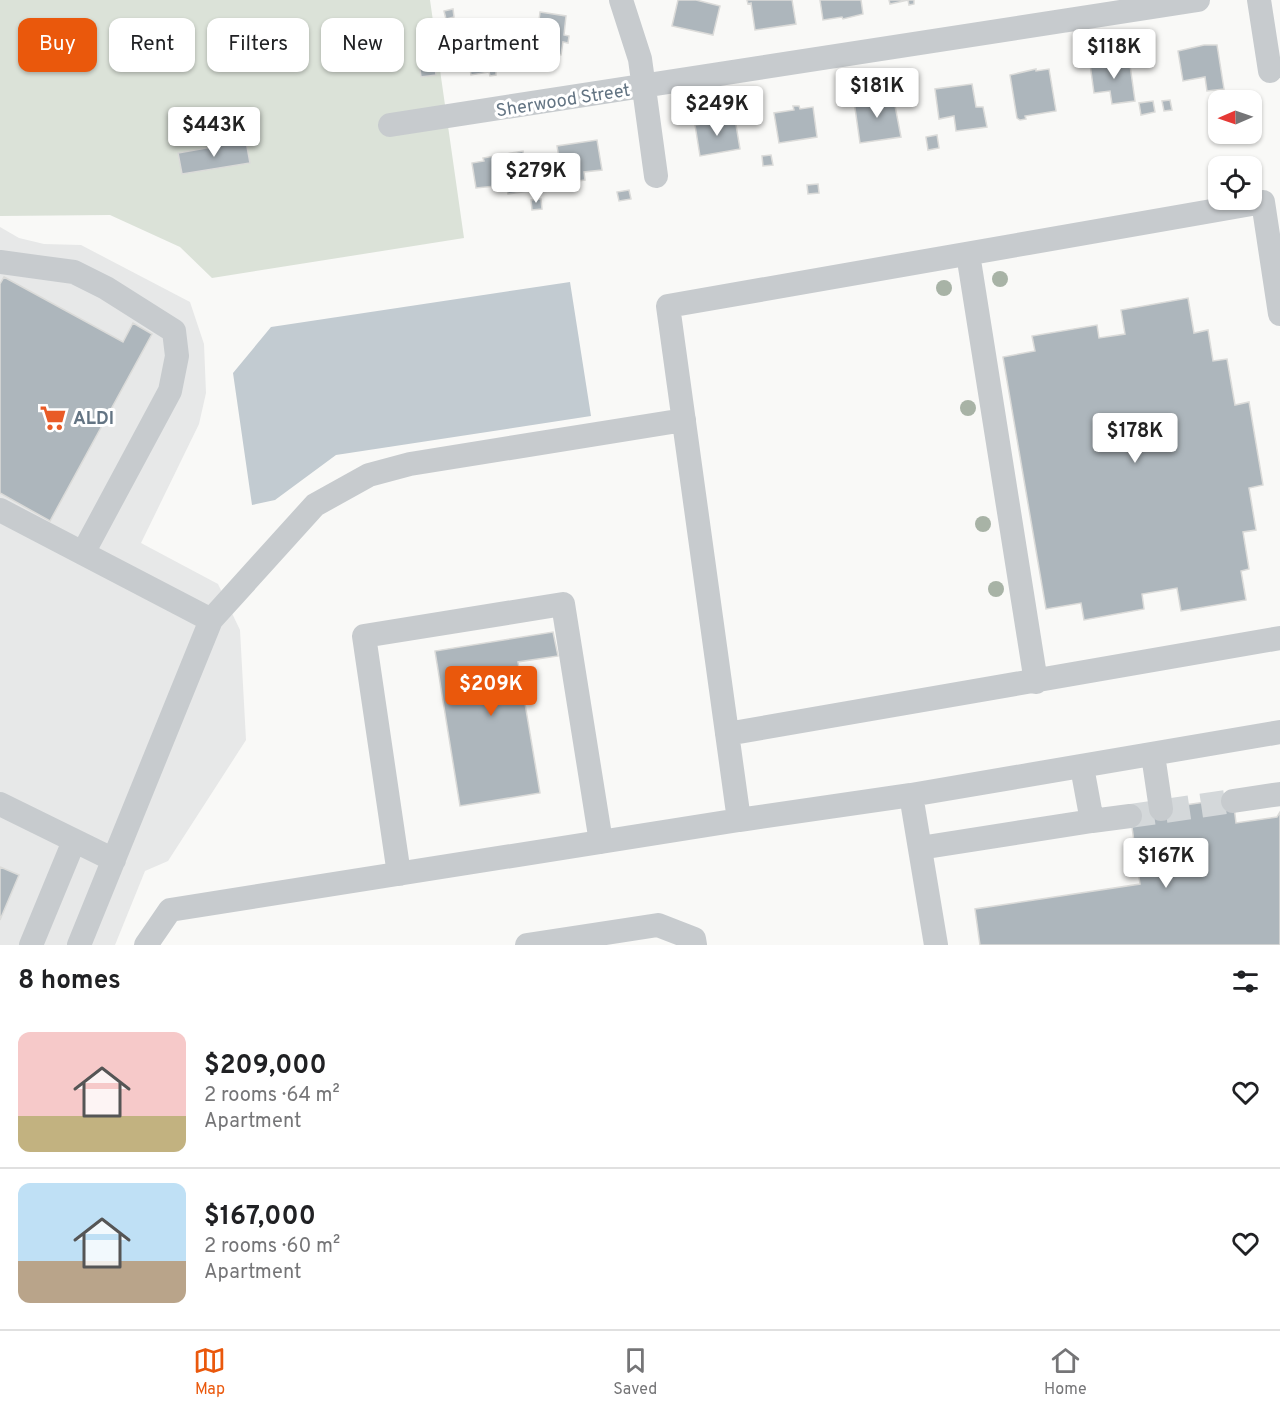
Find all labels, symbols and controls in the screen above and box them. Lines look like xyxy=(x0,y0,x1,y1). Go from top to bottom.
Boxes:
chip: Buy xyxy=(18,18,97,72)
chip: Rent xyxy=(109,18,195,72)
chip: Filters xyxy=(207,18,309,72)
chip: New xyxy=(321,18,404,72)
chip: Apartment xyxy=(416,18,560,72)
pin: $118K xyxy=(1072,29,1156,80)
text: $118K xyxy=(1087,35,1141,61)
pin: $181K xyxy=(835,68,919,119)
text: $181K xyxy=(850,74,904,100)
street label: Sherwood Street xyxy=(495,80,632,123)
pin: $249K xyxy=(675,86,759,137)
north arrow xyxy=(1208,90,1262,144)
map controls xyxy=(1208,90,1262,210)
text: $249K xyxy=(685,92,749,118)
pin: $443K xyxy=(172,107,256,158)
text: $443K xyxy=(182,113,246,139)
pin: $279K xyxy=(494,153,578,204)
button: locate xyxy=(1208,156,1262,210)
text: $279K xyxy=(505,159,567,185)
supermarket icon: ALDI xyxy=(38,403,68,433)
place label: ALDI xyxy=(73,408,114,431)
pin: $178K xyxy=(1093,413,1177,464)
text: $178K xyxy=(1107,419,1163,445)
pin: $209K xyxy=(449,666,533,717)
text: $209K xyxy=(459,672,523,698)
pin: $167K xyxy=(1124,838,1208,889)
text: $167K xyxy=(1137,844,1195,870)
text: 8 homes xyxy=(18,965,121,998)
icon: filters xyxy=(1229,965,1262,998)
text: $209,000 xyxy=(204,1050,327,1083)
icon: home xyxy=(66,1056,138,1128)
icon: heart xyxy=(1229,1076,1262,1109)
text: 2 rooms · 64 m² xyxy=(204,1083,340,1109)
text: Apartment xyxy=(204,1109,302,1135)
text: $167,000 xyxy=(204,1201,316,1234)
icon: home xyxy=(66,1207,138,1279)
icon: heart xyxy=(1229,1227,1262,1260)
text: 2 rooms · 60 m² xyxy=(204,1234,340,1260)
text: Apartment xyxy=(204,1260,302,1286)
tab: Map xyxy=(193,1344,226,1400)
tab: Saved xyxy=(613,1344,657,1400)
tab: Home xyxy=(1044,1344,1087,1400)

